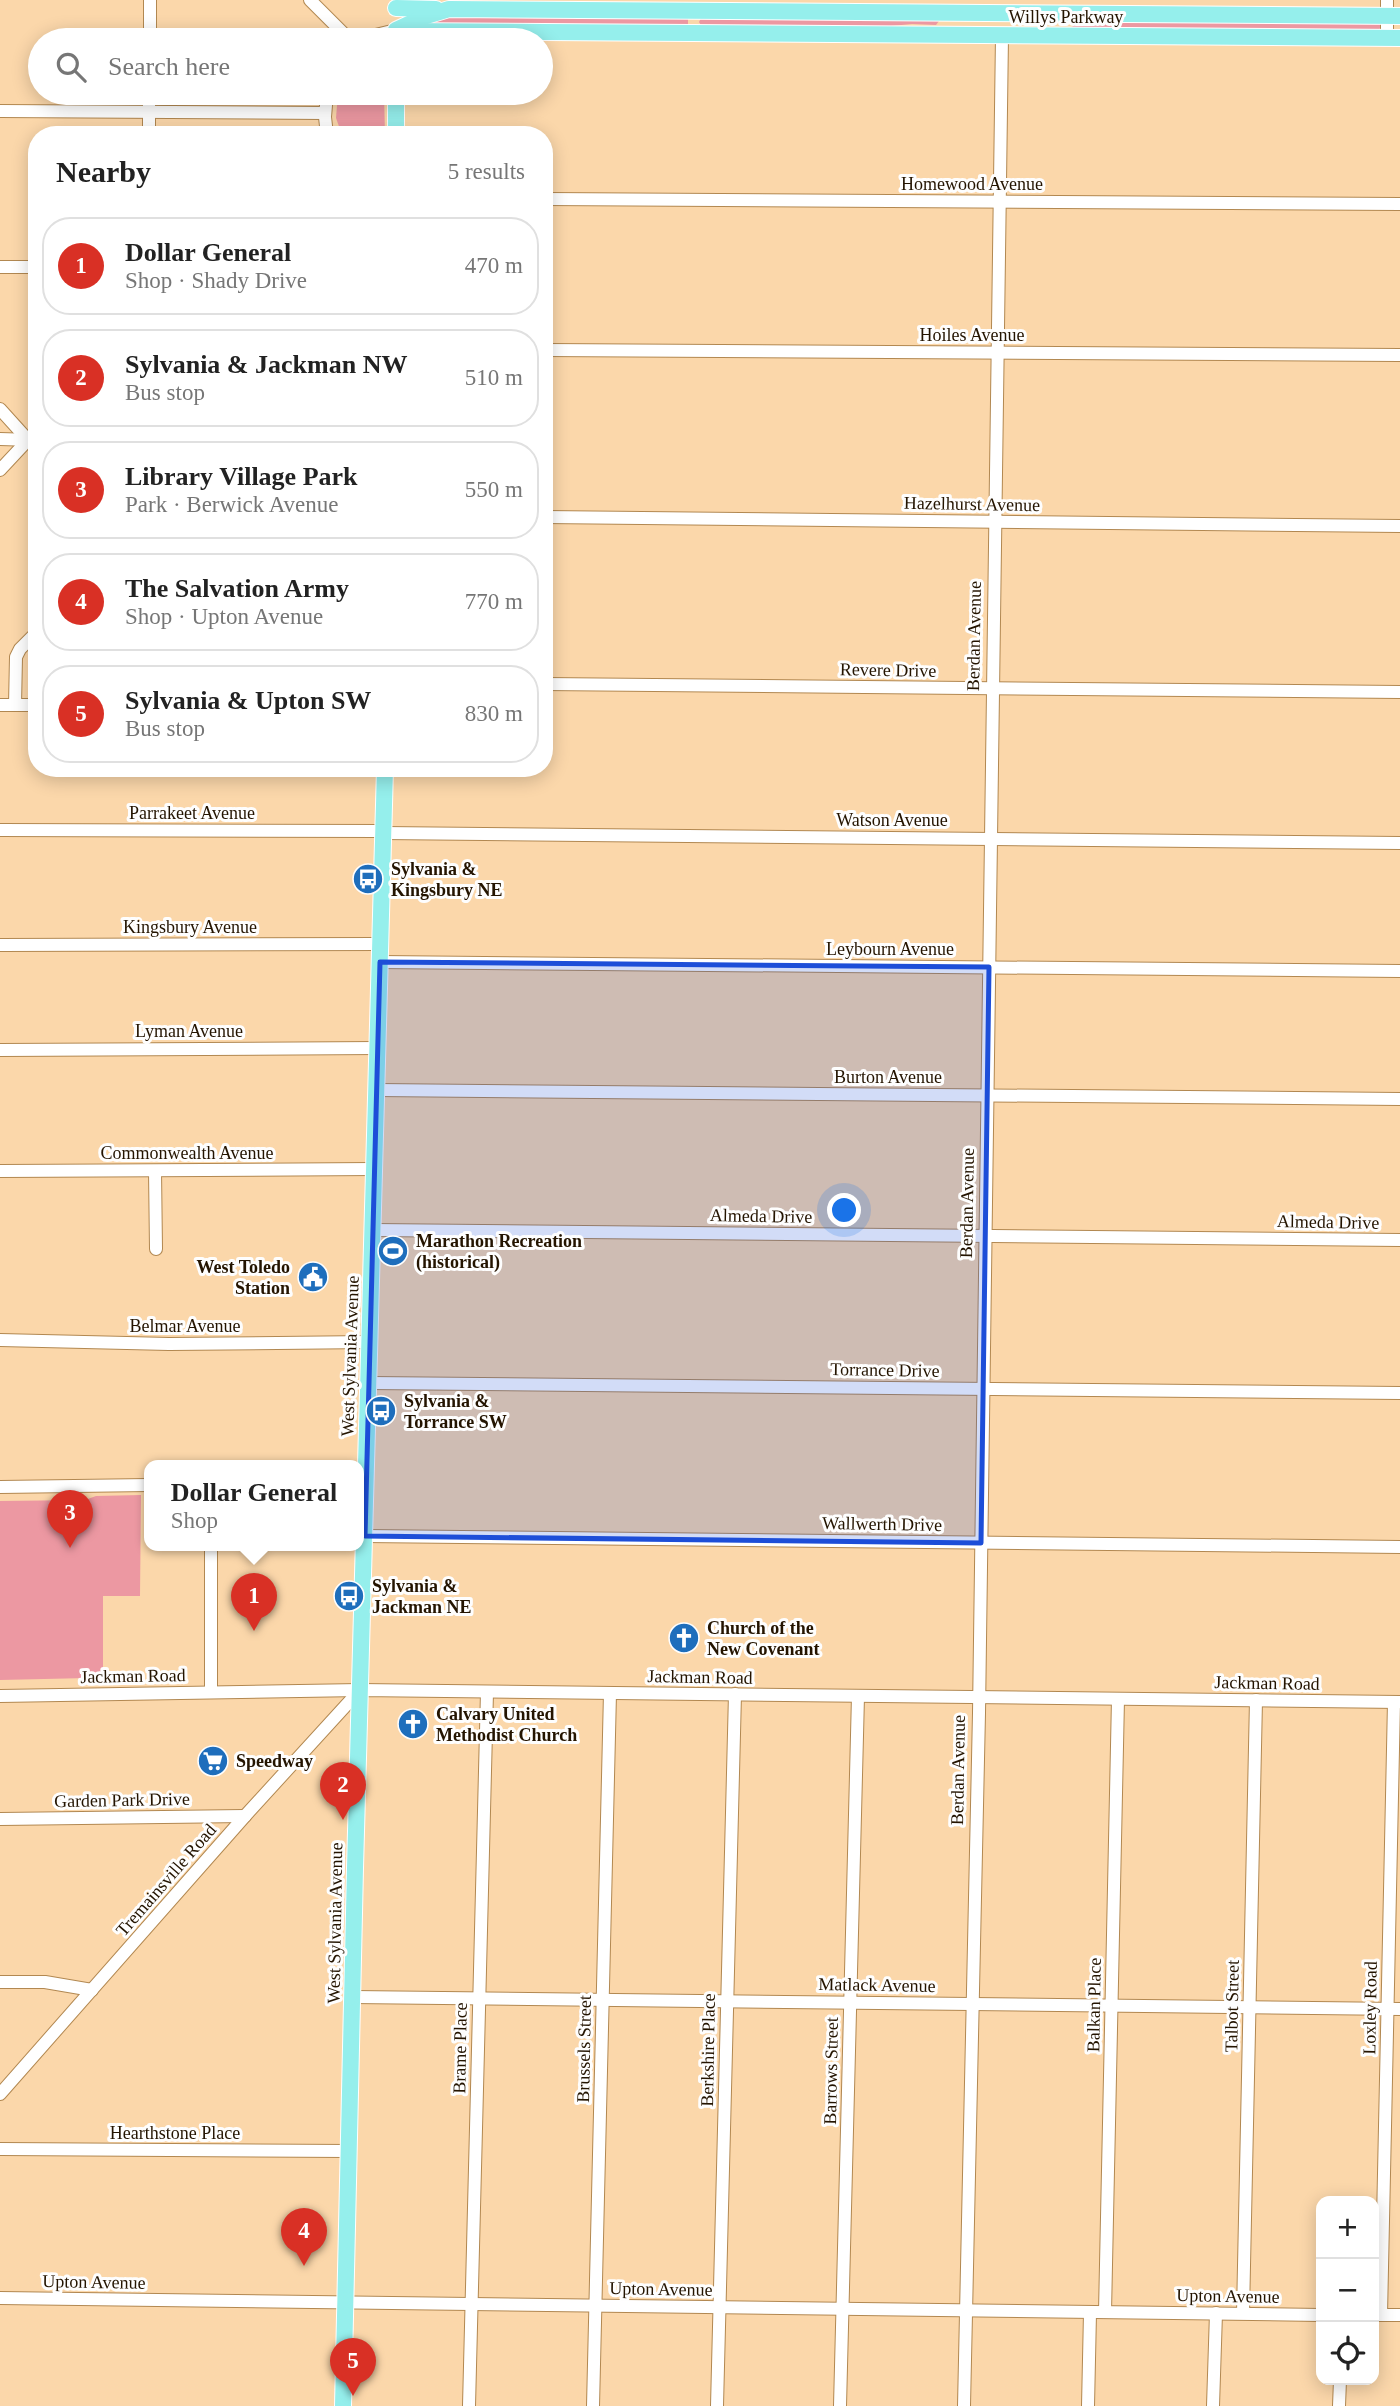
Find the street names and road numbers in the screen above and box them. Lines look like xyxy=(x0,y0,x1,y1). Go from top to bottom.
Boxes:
street label: Willys Parkway xyxy=(1009,7,1123,27)
street label: Homewood Avenue xyxy=(901,174,1043,194)
street label: Hoiles Avenue xyxy=(919,325,1025,345)
street label: Hazelhurst Avenue xyxy=(904,493,1040,515)
street label: Berdan Avenue xyxy=(963,581,985,691)
street label: Revere Drive xyxy=(840,659,936,681)
street label: Parrakeet Avenue xyxy=(129,803,255,823)
street label: Watson Avenue xyxy=(836,810,948,830)
street label: Kingsbury Avenue xyxy=(123,917,257,937)
street label: Leybourn Avenue xyxy=(826,939,954,959)
street label: Lyman Avenue xyxy=(135,1021,243,1041)
street label: Burton Avenue xyxy=(834,1067,942,1087)
street label: Commonwealth Avenue xyxy=(100,1143,274,1163)
street label: Berdan Avenue xyxy=(956,1148,978,1258)
street label: Almeda Drive xyxy=(710,1205,812,1227)
street label: Almeda Drive xyxy=(1277,1211,1379,1233)
street label: West Sylvania Avenue xyxy=(337,1275,363,1437)
street label: Belmar Avenue xyxy=(129,1316,241,1336)
street label: Torrance Drive xyxy=(830,1359,940,1381)
street label: Wallwerth Drive xyxy=(822,1513,942,1535)
street label: Jackman Road xyxy=(80,1665,186,1687)
street label: Jackman Road xyxy=(647,1666,753,1688)
street label: Jackman Road xyxy=(1214,1672,1320,1694)
street label: Berdan Avenue xyxy=(947,1715,969,1825)
street label: Garden Park Drive xyxy=(54,1789,190,1811)
street label: Tremainsville Road xyxy=(112,1820,220,1940)
street label: West Sylvania Avenue xyxy=(324,1842,346,2004)
street label: Balkan Place xyxy=(1083,1958,1105,2052)
street label: Talbot Street xyxy=(1221,1960,1243,2052)
street label: Loxley Road xyxy=(1359,1961,1381,2055)
street label: Matlack Avenue xyxy=(818,1974,936,1996)
street label: Berkshire Place xyxy=(697,1993,719,2107)
street label: Brussels Street xyxy=(573,1995,595,2103)
street label: Brame Place xyxy=(449,2002,471,2094)
street label: Barrows Street xyxy=(820,2017,842,2125)
street label: Hearthstone Place xyxy=(110,2123,240,2143)
street label: Upton Avenue xyxy=(42,2271,146,2293)
street label: Upton Avenue xyxy=(609,2278,713,2300)
street label: Upton Avenue xyxy=(1176,2285,1280,2307)

